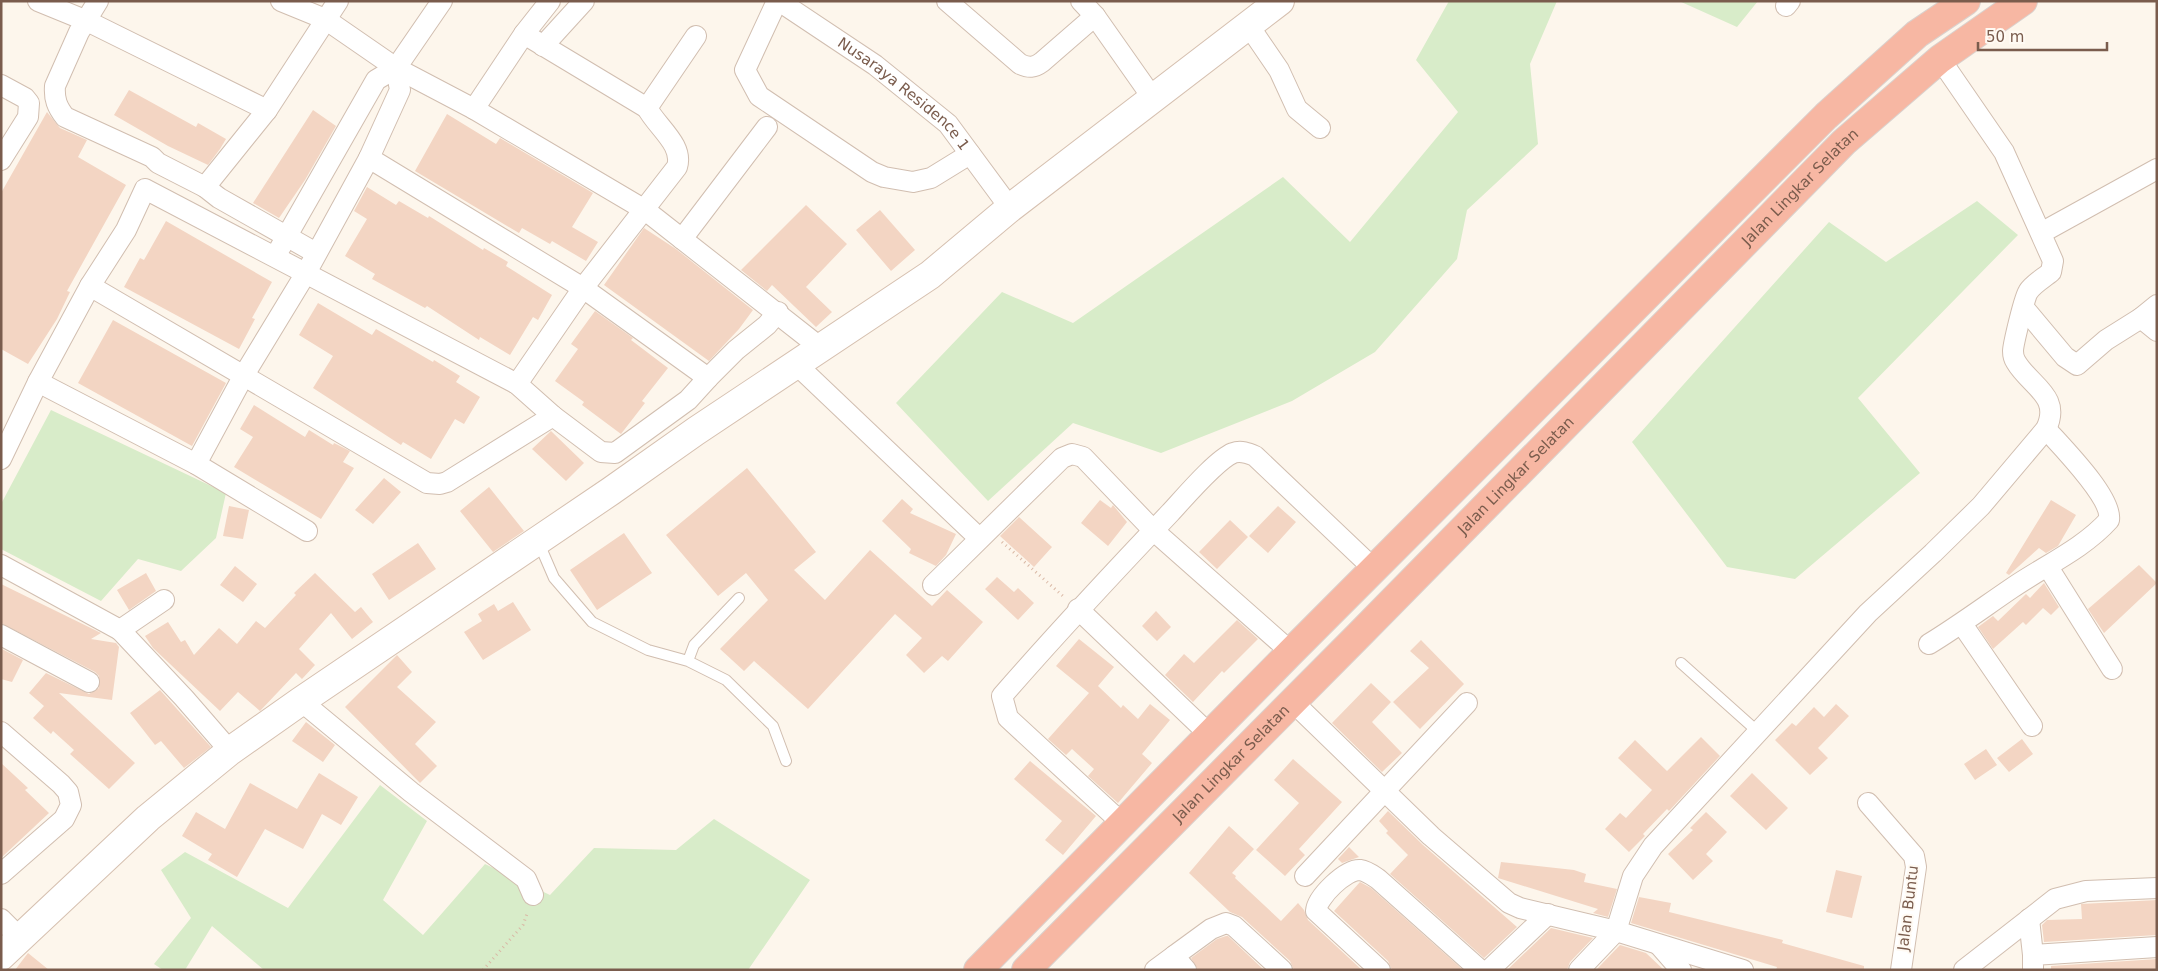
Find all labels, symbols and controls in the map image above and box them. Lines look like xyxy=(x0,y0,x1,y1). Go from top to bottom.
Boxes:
scale bar xyxy=(1978,20,2107,52)
text: 50 m xyxy=(1986,28,2024,46)
street label: Nusaraya Residence 1 xyxy=(834,34,973,154)
street label: Jalan Lingkar Selatan xyxy=(1737,125,1862,250)
street label: Jalan Lingkar Selatan xyxy=(1453,413,1578,539)
street label: Jalan Lingkar Selatan xyxy=(1168,701,1293,827)
street label: Jalan Buntu xyxy=(1894,864,1922,953)

